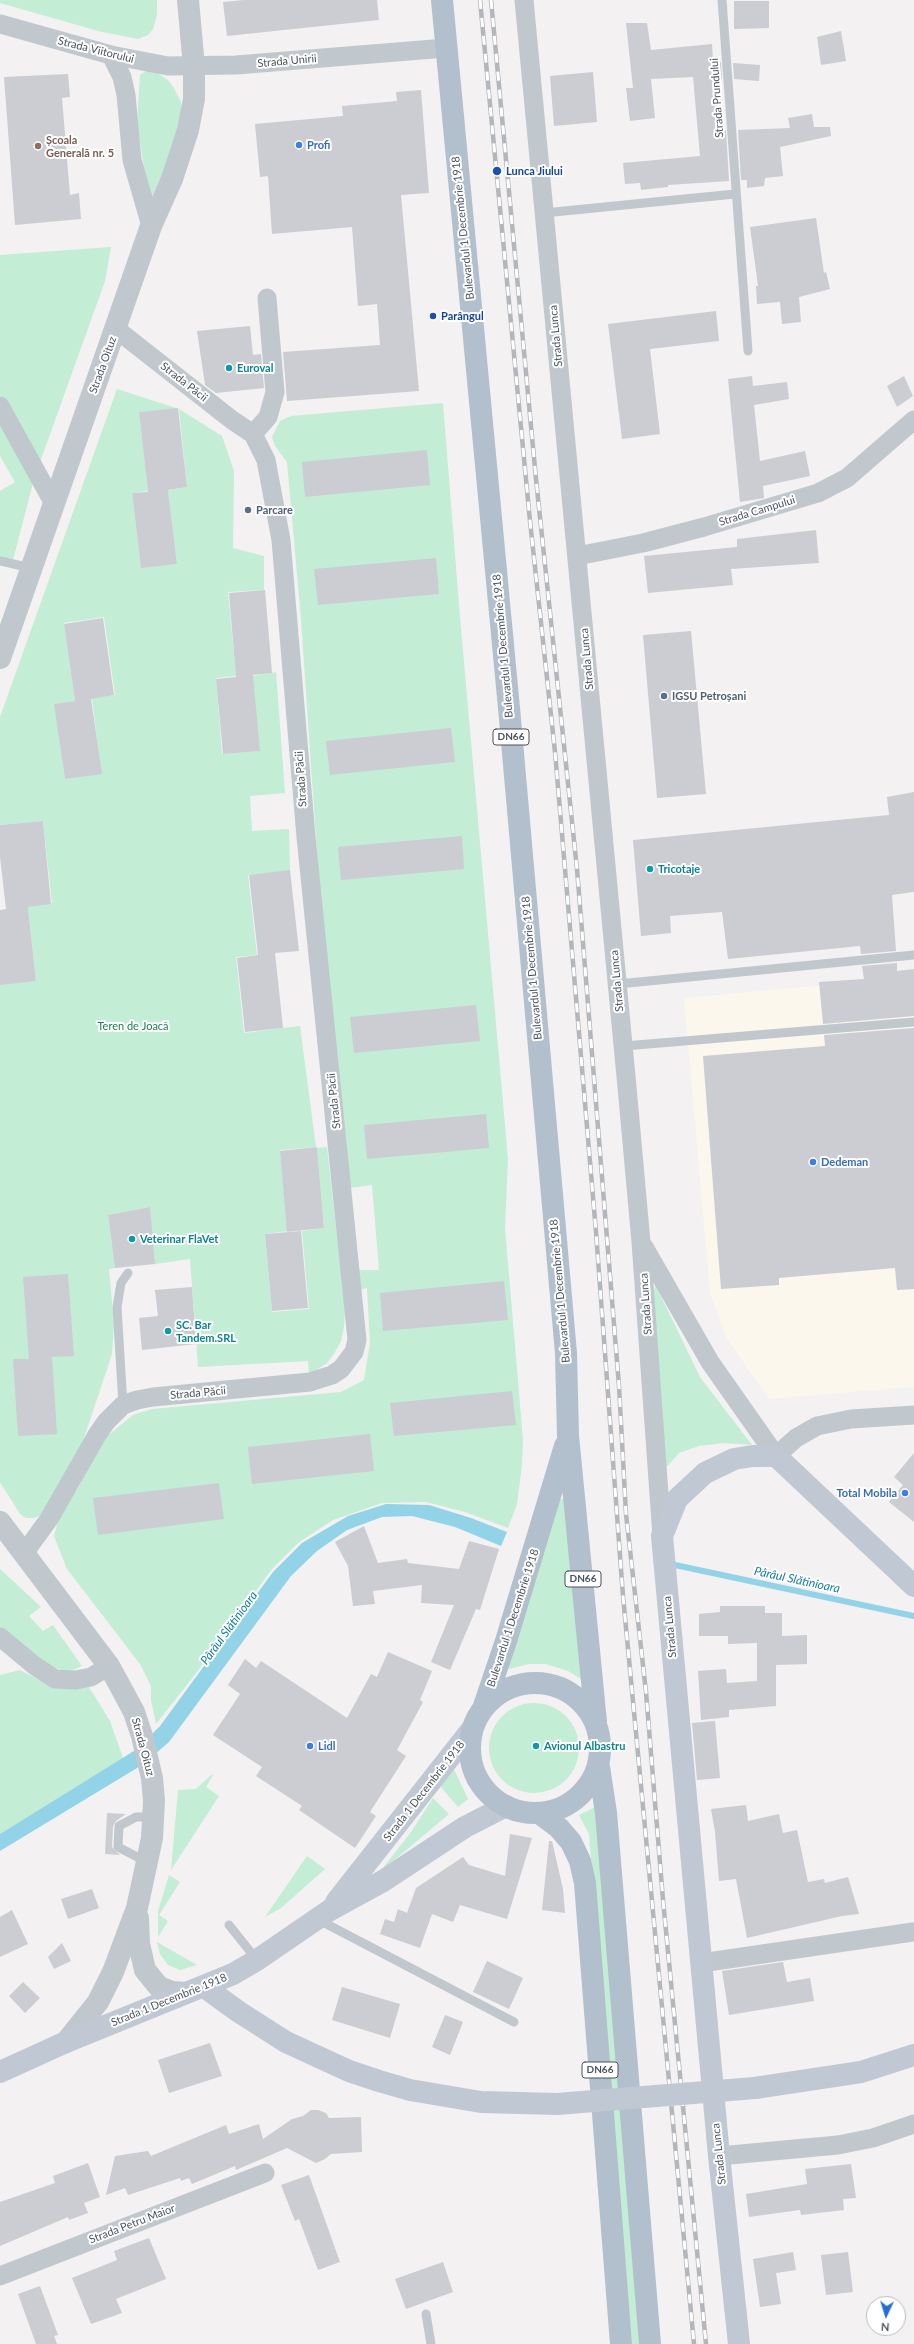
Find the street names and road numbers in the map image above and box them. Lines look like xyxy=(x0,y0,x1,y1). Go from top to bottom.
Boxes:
street label: Strada Viitorului xyxy=(57,34,135,66)
street label: Strada Unirii xyxy=(257,52,317,70)
street label: Strada Prundului xyxy=(708,58,726,138)
street label: Bulevardul 1 Decembrie 1918 xyxy=(449,156,477,300)
street label: Strada Lunca xyxy=(547,305,565,367)
street label: Strada Oituz xyxy=(87,335,119,395)
street label: Strada Păcii xyxy=(158,360,210,404)
street label: Strada Campului xyxy=(717,493,797,529)
street label: Bulevardul 1 Decembrie 1918 xyxy=(490,574,516,718)
street label: Strada Lunca xyxy=(578,628,596,690)
road number: DN66 xyxy=(493,729,529,745)
street label: Strada Păcii xyxy=(292,751,310,807)
street label: Bulevardul 1 Decembrie 1918 xyxy=(519,896,545,1040)
street label: Strada Lunca xyxy=(608,950,626,1012)
street label: Strada Păcii xyxy=(325,1073,343,1129)
street label: Bulevardul 1 Decembrie 1918 xyxy=(547,1219,573,1363)
street label: Strada Lunca xyxy=(637,1273,655,1335)
street label: Strada Păcii xyxy=(170,1384,226,1402)
street label: Bulevardul 1 Decembrie 1918 xyxy=(484,1547,542,1689)
road number: DN66 xyxy=(565,1571,601,1587)
street label: Strada Lunca xyxy=(661,1596,679,1658)
street label: Strada Oituz xyxy=(129,1716,157,1778)
street label: Strada 1 Decembrie 1918 xyxy=(381,1738,467,1844)
street label: Strada 1 Decembrie 1918 xyxy=(109,1971,229,2029)
road number: DN66 xyxy=(582,2062,618,2078)
street label: Strada Lunca xyxy=(709,2123,729,2185)
street label: Strada Petru Maior xyxy=(87,2202,177,2246)

